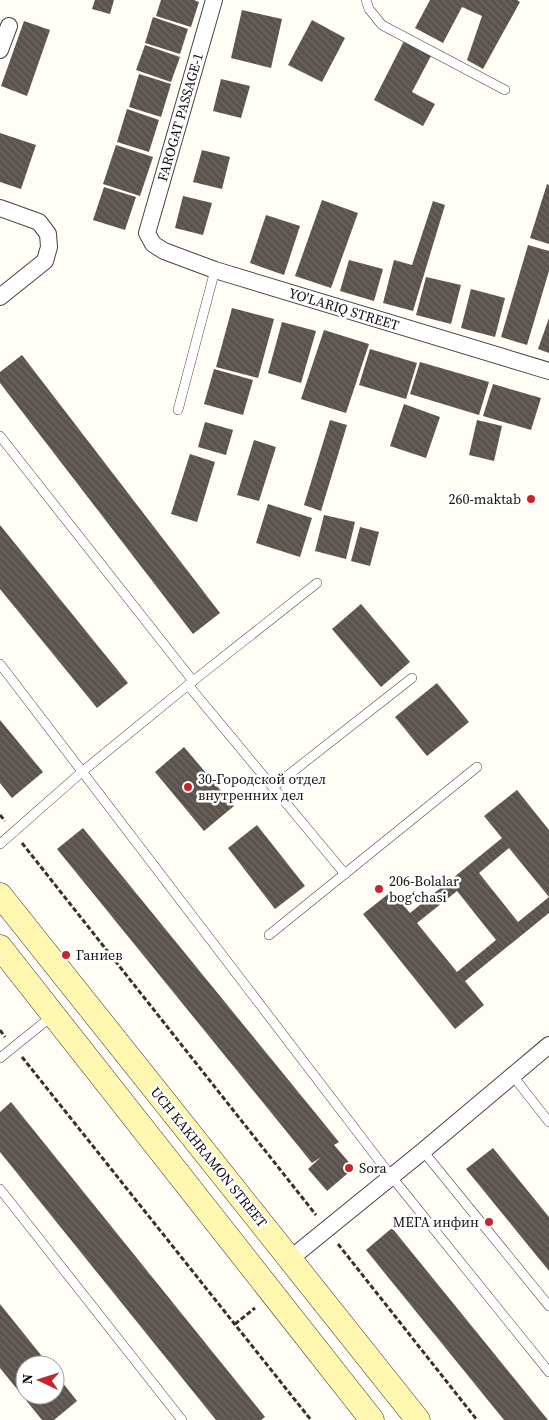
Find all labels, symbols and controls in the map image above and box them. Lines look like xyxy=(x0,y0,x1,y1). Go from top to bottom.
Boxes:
street label: FAROGAT PASSAGE-1 xyxy=(152,50,208,184)
street label: YO'LARIQ STREET xyxy=(286,283,402,336)
place label: 260-maktab xyxy=(448,489,521,509)
marker: 260-maktab xyxy=(525,493,537,505)
place label: 30-Городской отдел внутренних дел xyxy=(198,769,326,805)
marker: 30-Городской отдел внутренних дел xyxy=(182,781,194,793)
place label: 206-Bolalar bogʻchasi xyxy=(389,871,459,907)
marker: 206-Bolalar bogʻchasi xyxy=(373,883,385,895)
place label: Ганиев xyxy=(76,945,122,965)
marker: Ганиев xyxy=(60,949,72,961)
street label: UCH KAKHRAMON STREET xyxy=(146,1082,272,1232)
place label: Sora xyxy=(359,1158,388,1178)
marker: Sora xyxy=(343,1162,355,1174)
place label: МЕГА инфин xyxy=(393,1212,479,1232)
marker: МЕГА инфин xyxy=(483,1216,495,1228)
north arrow xyxy=(15,1355,65,1405)
text: N xyxy=(17,1373,37,1385)

